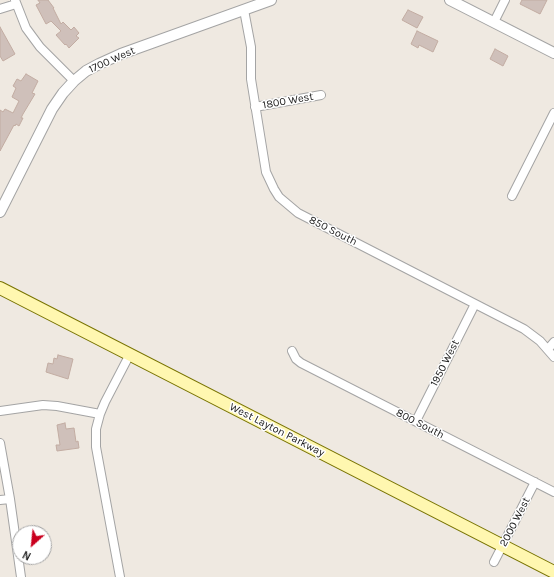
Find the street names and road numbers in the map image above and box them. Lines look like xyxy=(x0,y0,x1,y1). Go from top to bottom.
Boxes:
street label: 1700 West xyxy=(87,44,137,76)
street label: 1800 West xyxy=(262,90,314,112)
street label: 850 South xyxy=(307,213,359,249)
street label: 1950 West xyxy=(428,338,462,388)
street label: West Layton Parkway xyxy=(227,400,327,460)
street label: 800 South xyxy=(394,406,446,442)
street label: 2000 West xyxy=(497,495,533,549)

